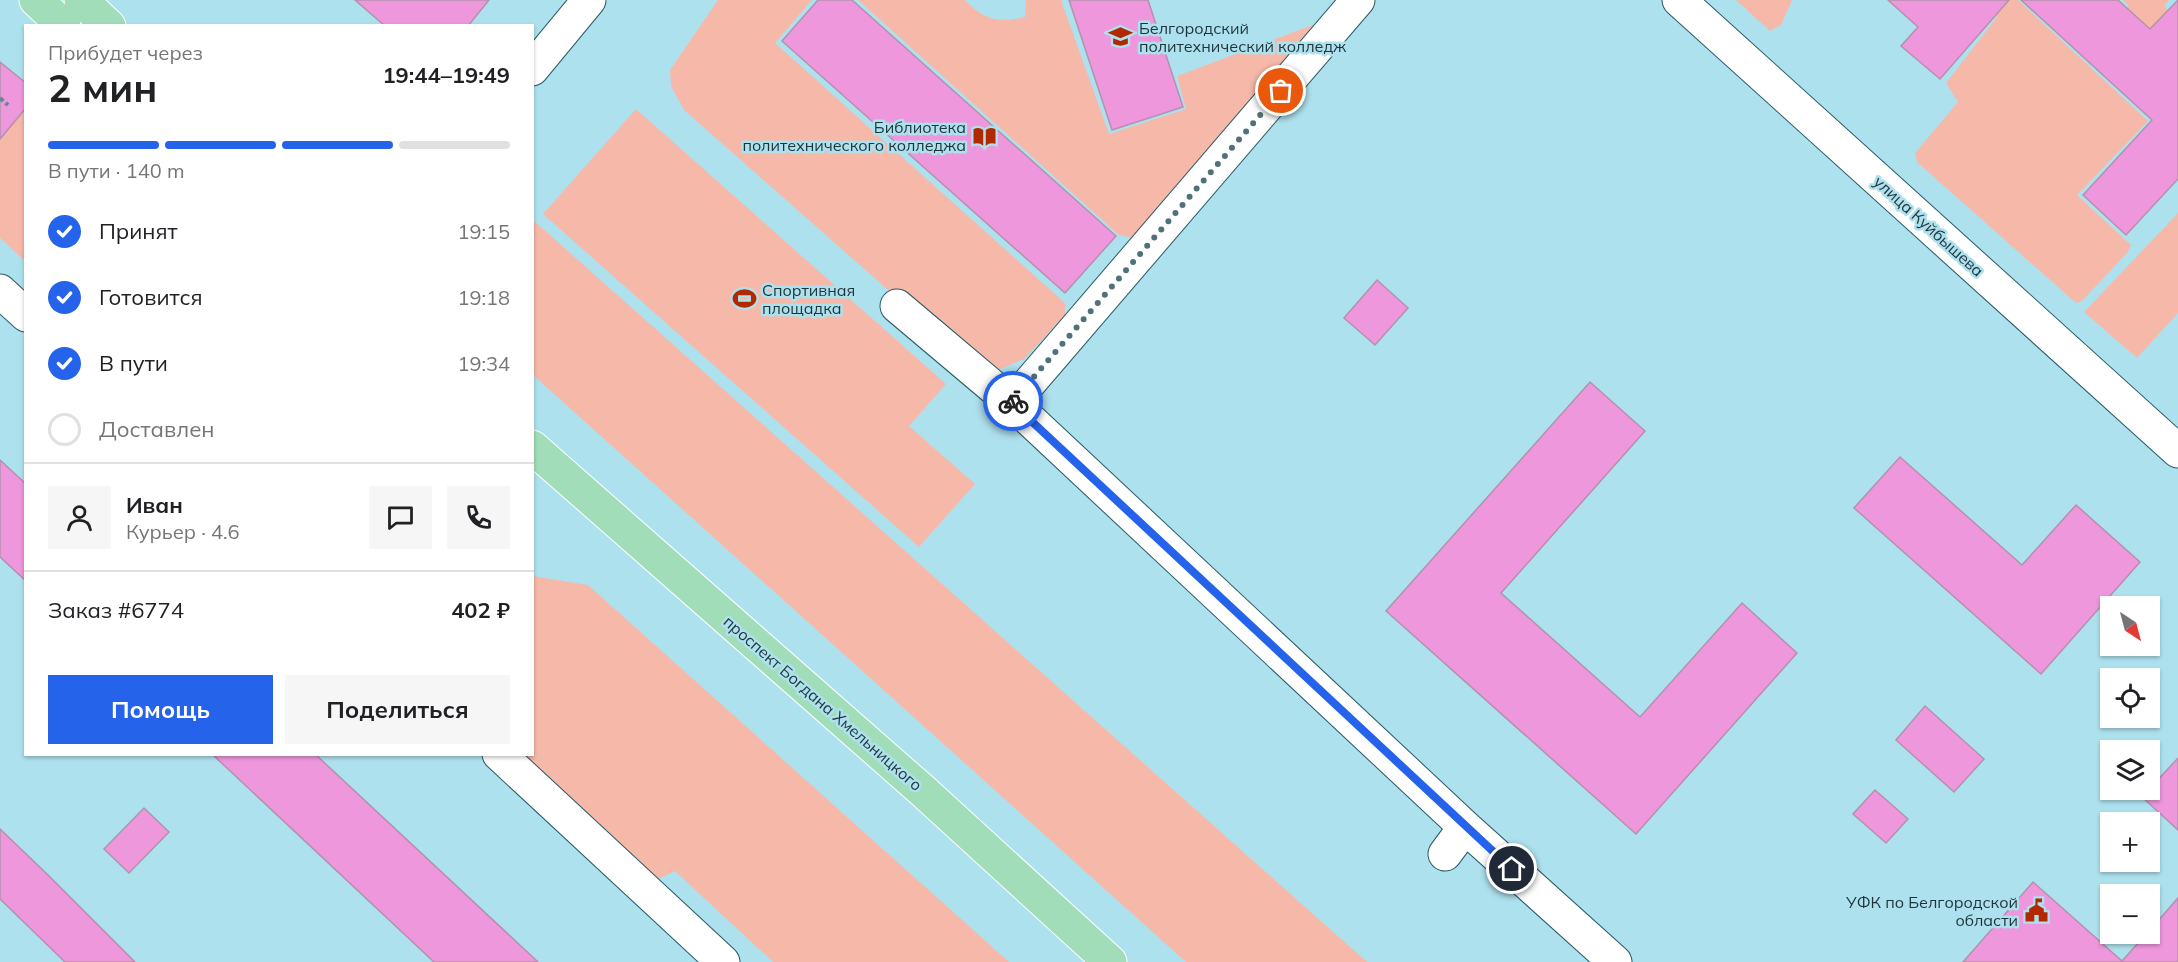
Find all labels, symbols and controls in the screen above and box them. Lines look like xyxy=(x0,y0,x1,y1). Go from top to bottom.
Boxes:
place label: Белгородский политехнический колледж xyxy=(1139,18,1346,56)
school or university icon: Белгородский политехнический колледж xyxy=(1108,24,1134,50)
text: Прибудет через xyxy=(48,40,203,65)
text: 19:44–19:49 xyxy=(382,61,510,89)
text: 2 мин xyxy=(48,63,157,112)
pin xyxy=(1255,65,1306,116)
icon: bag xyxy=(1264,74,1297,107)
place label: Библиотека политехнического колледжа xyxy=(742,117,966,155)
library icon: Библиотека политехнического колледжа xyxy=(971,123,997,149)
text: В пути · 140 m xyxy=(48,158,184,183)
street label: улица Куйбышева xyxy=(1870,171,1988,281)
icon: check xyxy=(48,215,81,248)
text: Принят xyxy=(99,217,178,245)
text: 19:15 xyxy=(457,219,510,244)
place label: Спортивная площадка xyxy=(762,280,855,318)
icon: check xyxy=(48,281,81,314)
text: Готовится xyxy=(99,283,203,311)
text: 19:18 xyxy=(457,285,510,310)
sports icon: Спортивная площадка xyxy=(731,286,757,312)
icon: check xyxy=(48,347,81,380)
text: В пути xyxy=(99,349,168,377)
text: 19:34 xyxy=(457,351,510,376)
courier xyxy=(983,371,1043,431)
icon: bike xyxy=(997,385,1030,418)
text: Доставлен xyxy=(99,415,215,443)
button: person xyxy=(48,486,111,549)
button: chat xyxy=(369,486,432,549)
button: phone xyxy=(447,486,510,549)
text: Иван xyxy=(126,491,183,519)
text: Курьер · 4.6 xyxy=(126,519,240,544)
text: Заказ #6774 xyxy=(48,596,184,624)
text: 402 ₽ xyxy=(451,596,510,624)
north arrow xyxy=(2100,596,2160,656)
map controls xyxy=(2100,596,2160,944)
street label: проспект Богдана Хмельницкого xyxy=(720,611,926,795)
button: locate xyxy=(2100,668,2160,728)
button: Помощь xyxy=(48,675,273,744)
button: Поделиться xyxy=(285,675,510,744)
button: layers xyxy=(2100,740,2160,800)
button: + xyxy=(2100,812,2160,872)
pin xyxy=(1486,843,1537,894)
icon: home xyxy=(1495,852,1528,885)
button: − xyxy=(2100,884,2160,944)
place label: УФК по Белгородской области xyxy=(1845,892,2018,930)
public building icon: УФК по Белгородской области xyxy=(2023,898,2049,924)

